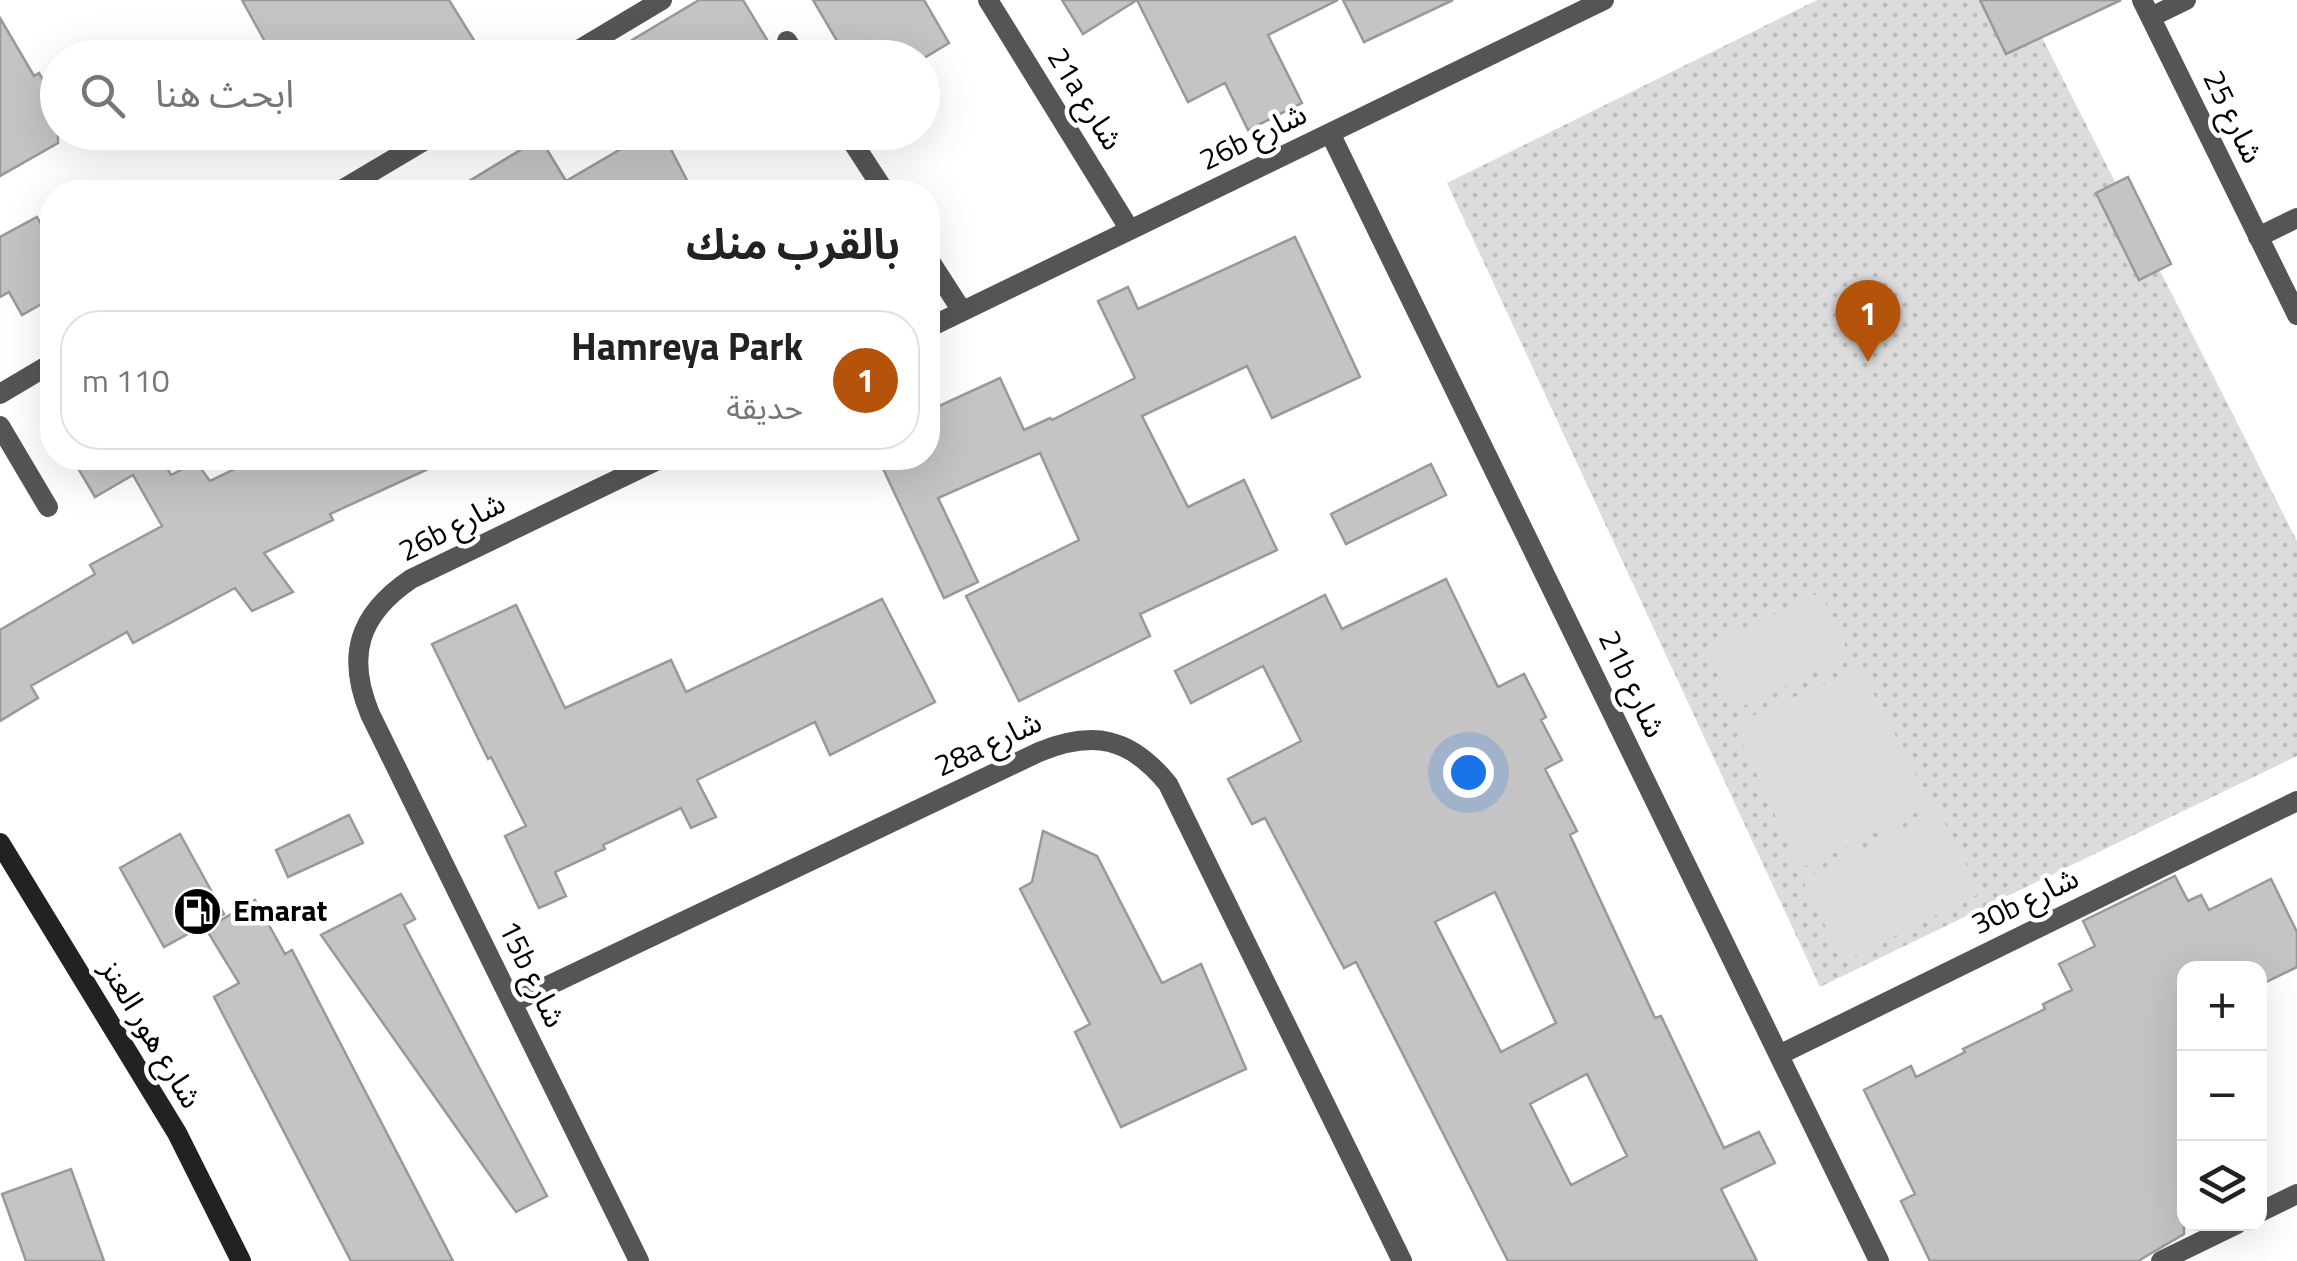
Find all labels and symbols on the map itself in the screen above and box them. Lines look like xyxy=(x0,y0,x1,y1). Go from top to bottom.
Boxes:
street label: 21a شارع xyxy=(1036,38,1135,159)
street label: شارع 25 xyxy=(2192,62,2276,171)
street label: 26b شارع xyxy=(1191,90,1314,182)
pin: 1 xyxy=(1836,280,1900,362)
street label: 26b شارع xyxy=(390,480,513,573)
street label: 21b شارع xyxy=(1587,622,1679,745)
street label: 28a شارع xyxy=(926,698,1049,788)
your location xyxy=(1443,747,1494,798)
street label: 30b شارع xyxy=(1963,854,2086,946)
fuel station icon: Emarat xyxy=(172,885,224,937)
place label: Emarat xyxy=(233,887,328,933)
street label: 15b شارع xyxy=(487,912,579,1035)
street label: شارع هور العنز xyxy=(89,949,215,1117)

